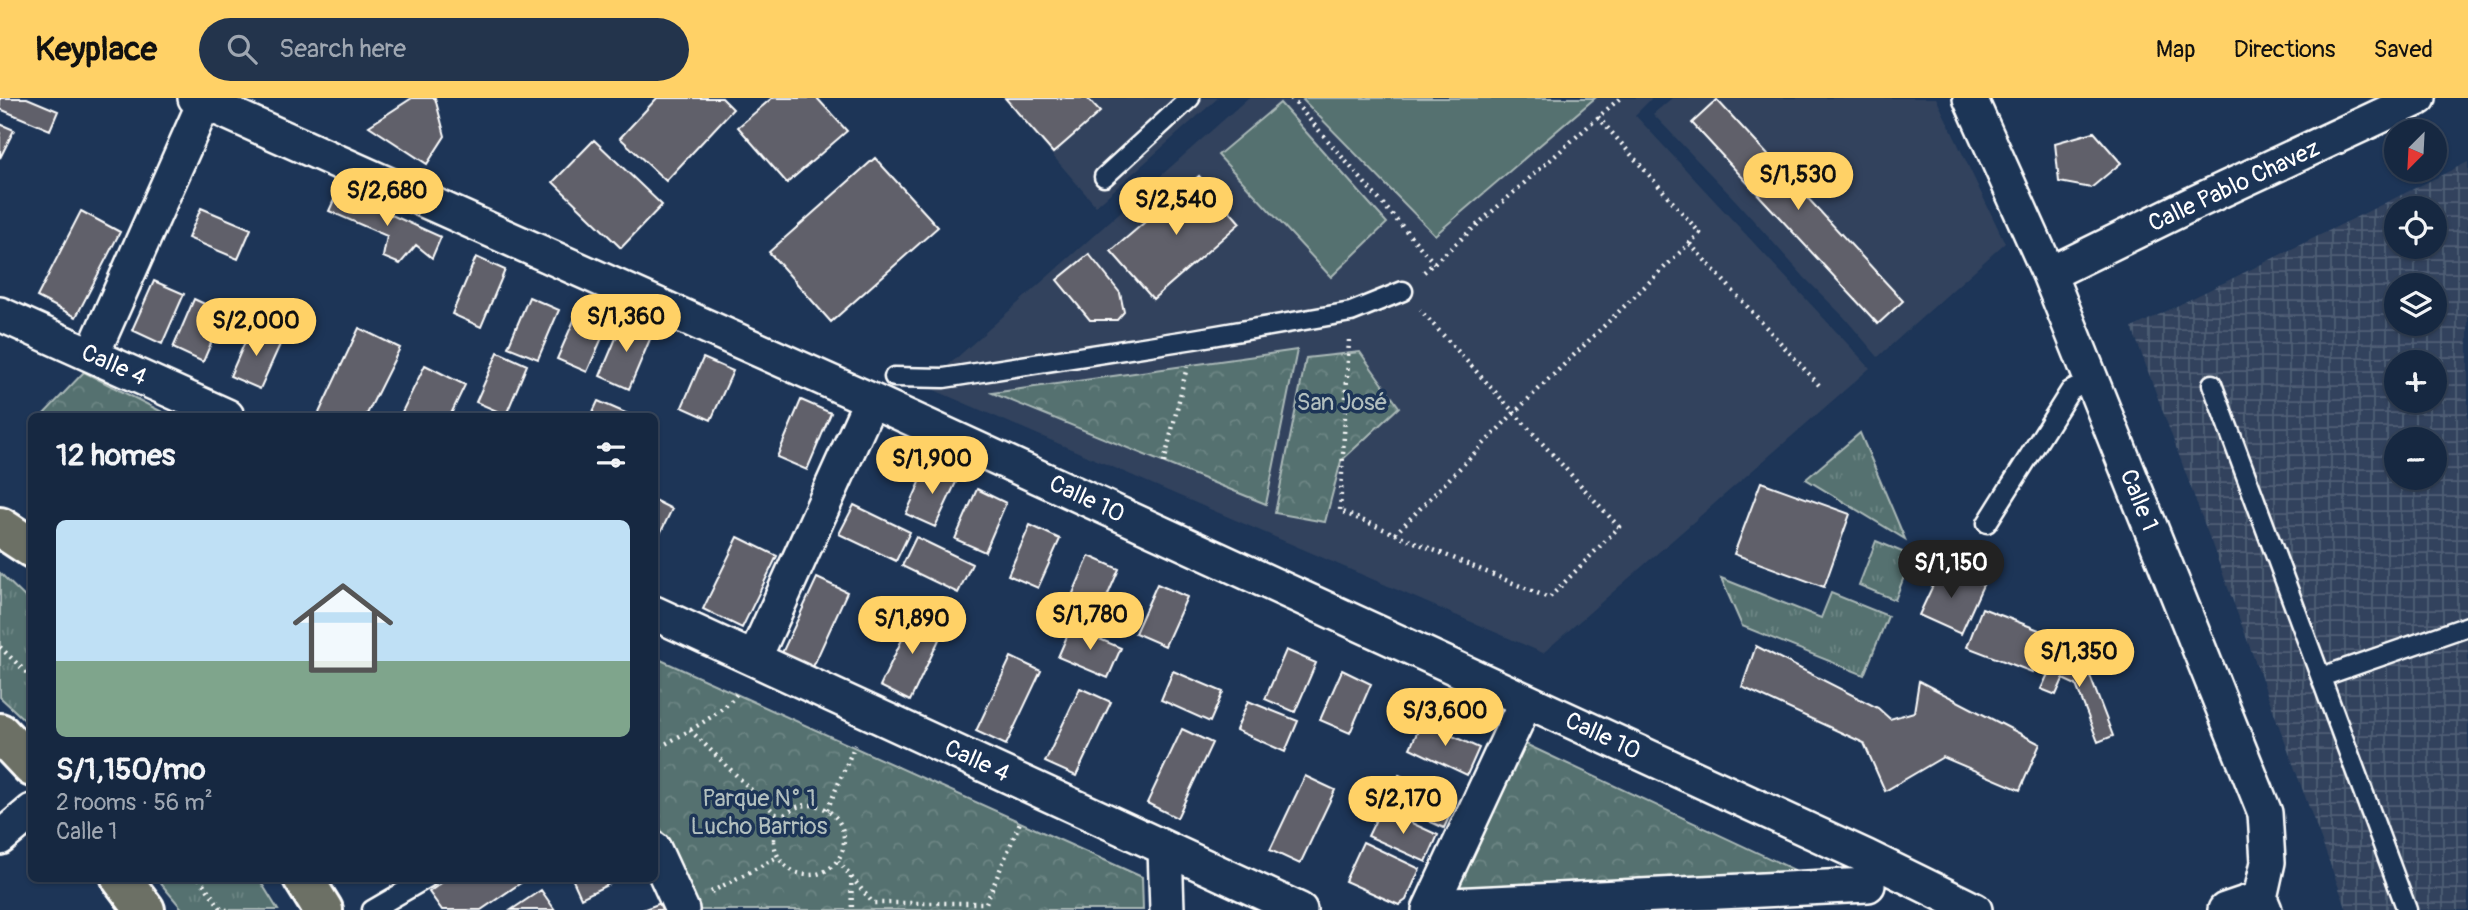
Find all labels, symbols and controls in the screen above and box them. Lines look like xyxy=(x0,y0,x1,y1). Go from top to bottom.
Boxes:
search box xyxy=(199,18,689,81)
text: Keyplace xyxy=(35,29,157,70)
icon: search xyxy=(223,30,261,68)
text: Search here xyxy=(279,33,406,65)
text: Map xyxy=(2156,35,2196,64)
text: Directions xyxy=(2234,35,2335,64)
text: Saved xyxy=(2373,35,2433,64)
north arrow xyxy=(2384,119,2446,182)
map controls xyxy=(2384,119,2447,490)
street label: Calle Pablo Chavez xyxy=(2144,134,2324,238)
pin: S/1,530 xyxy=(1733,152,1863,212)
text: S/1,530 xyxy=(1759,160,1837,189)
pin: S/2,680 xyxy=(322,169,452,228)
text: S/2,680 xyxy=(346,176,428,205)
pin: S/2,540 xyxy=(1111,178,1241,237)
text: S/2,540 xyxy=(1135,185,1217,214)
button: locate xyxy=(2384,196,2447,259)
button: layers xyxy=(2384,273,2447,336)
pin: S/1,360 xyxy=(561,294,691,354)
pin: S/2,000 xyxy=(191,299,321,358)
text: S/1,360 xyxy=(587,302,665,331)
text: S/2,000 xyxy=(212,306,300,335)
street label: Calle 4 xyxy=(77,338,151,392)
button: + xyxy=(2384,350,2447,413)
park label: San José xyxy=(1296,388,1388,417)
button: − xyxy=(2384,427,2447,490)
icon: filters xyxy=(592,436,630,474)
pin: S/1,900 xyxy=(867,436,997,496)
text: 12 homes xyxy=(56,437,175,474)
text: S/1,900 xyxy=(892,444,972,473)
street label: Calle 1 xyxy=(2114,465,2164,535)
street label: Calle 10 xyxy=(1045,469,1129,529)
pin: S/1,150 xyxy=(1886,540,2016,600)
text: S/1,150 xyxy=(1914,548,1988,577)
icon: home xyxy=(280,565,406,691)
pin: S/1,780 xyxy=(1025,592,1155,652)
pin: S/1,890 xyxy=(847,596,977,656)
text: S/1,780 xyxy=(1052,600,1128,629)
text: S/1,890 xyxy=(874,604,950,633)
pin: S/1,350 xyxy=(2014,630,2144,689)
text: S/1,350 xyxy=(2040,637,2118,666)
pin: S/3,600 xyxy=(1380,688,1510,748)
text: S/3,600 xyxy=(1402,696,1488,725)
street label: Calle 10 xyxy=(1561,706,1645,766)
street label: Calle 4 xyxy=(940,733,1014,789)
text: S/1,150/mo xyxy=(56,751,206,788)
pin: S/2,170 xyxy=(1338,776,1468,836)
park label: Parque N° 1 Lucho Barrios xyxy=(691,784,828,841)
text: S/2,170 xyxy=(1364,784,1442,813)
text: 2 rooms · 56 m² xyxy=(56,788,213,817)
text: Calle 1 xyxy=(56,817,117,846)

